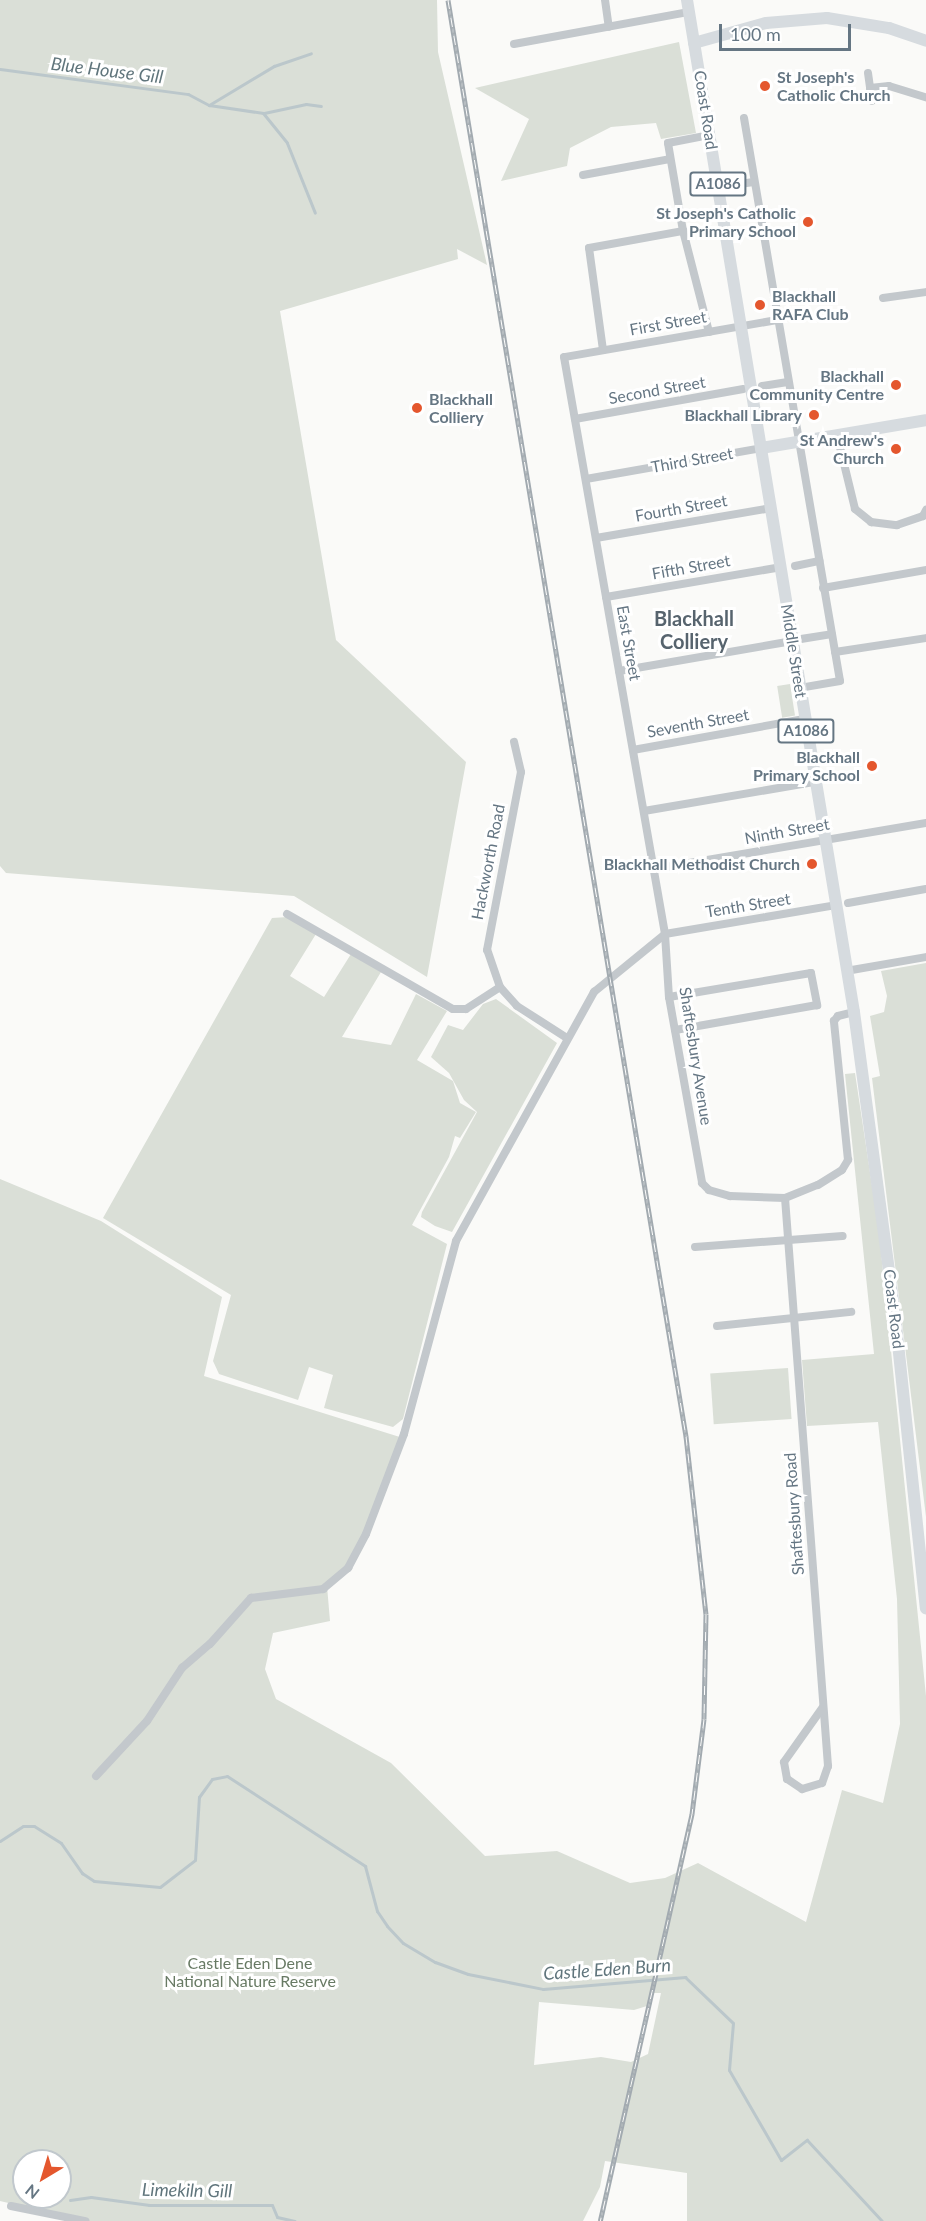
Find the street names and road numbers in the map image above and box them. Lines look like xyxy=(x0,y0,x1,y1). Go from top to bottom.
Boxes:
street label: Coast Road xyxy=(690,69,722,151)
road number: A1086 xyxy=(688,172,748,196)
street label: First Street xyxy=(628,307,708,339)
street label: Second Street xyxy=(607,372,707,408)
street label: Third Street xyxy=(650,443,734,477)
street label: Fourth Street xyxy=(634,490,728,526)
street label: Fifth Street xyxy=(650,551,732,583)
street label: Middle Street xyxy=(777,603,811,699)
street label: East Street xyxy=(613,604,645,682)
street label: Seventh Street xyxy=(646,705,750,741)
road number: A1086 xyxy=(776,719,836,743)
street label: Hackworth Road xyxy=(467,803,509,921)
street label: Ninth Street xyxy=(743,814,831,848)
street label: Tenth Street xyxy=(704,889,792,921)
street label: Shaftesbury Avenue xyxy=(676,985,716,1127)
street label: Coast Road xyxy=(880,1268,908,1350)
street label: Shaftesbury Road xyxy=(780,1452,808,1576)

